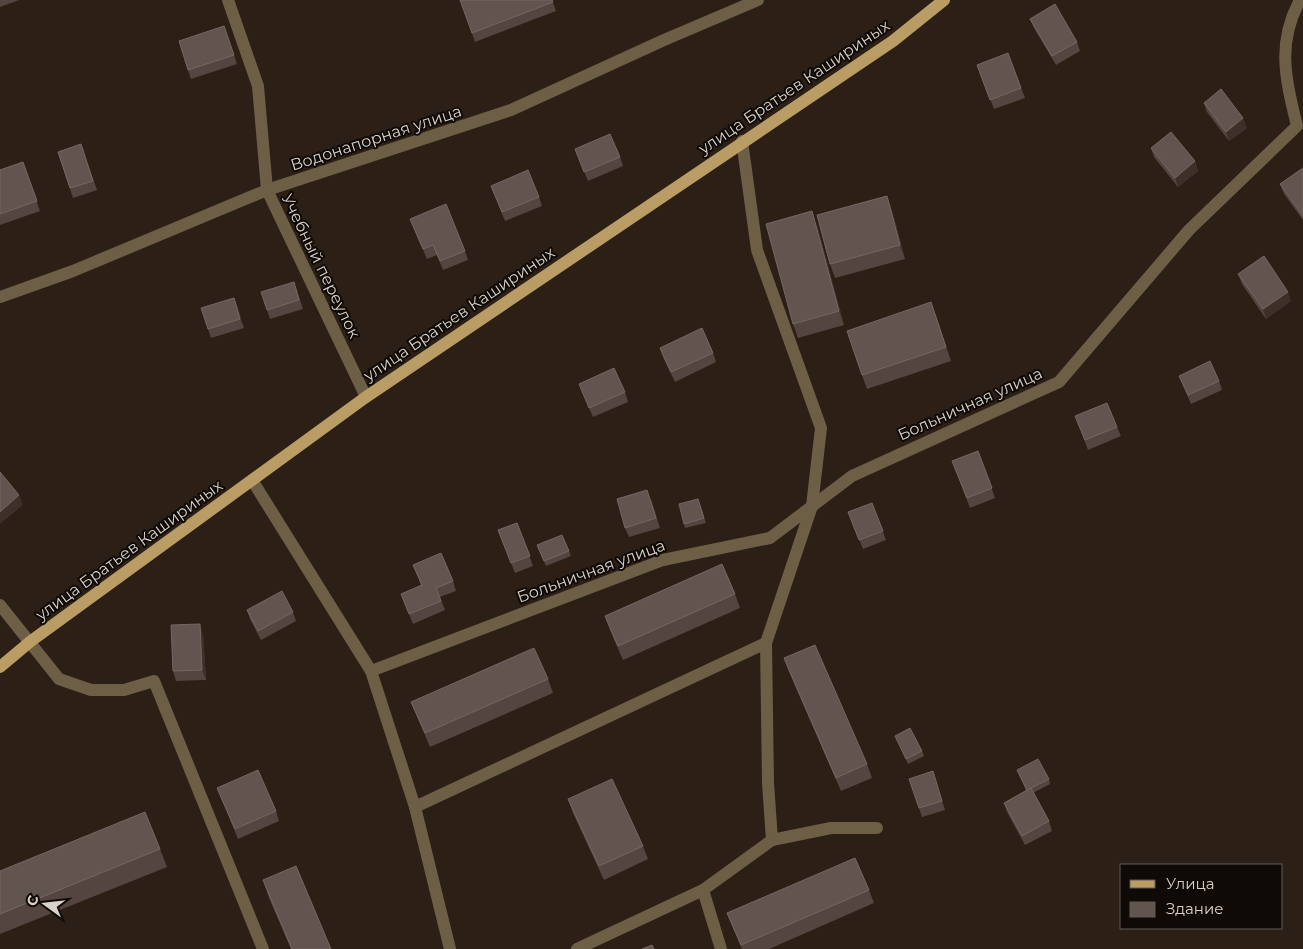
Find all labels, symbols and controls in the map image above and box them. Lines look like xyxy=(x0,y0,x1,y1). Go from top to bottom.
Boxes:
street label: улица Братьев Кашириных xyxy=(694,16,894,159)
street label: Водонапорная улица xyxy=(288,101,464,175)
street label: Учебный переулок xyxy=(278,191,365,342)
street label: улица Братьев Кашириных xyxy=(359,243,559,386)
street label: Больничная улица xyxy=(895,364,1045,444)
street label: улица Братьев Кашириных xyxy=(31,475,227,625)
street label: Больничная улица xyxy=(514,535,668,607)
legend xyxy=(1120,864,1283,929)
text: Улица xyxy=(1166,874,1214,893)
north arrow xyxy=(20,879,70,929)
text: С xyxy=(22,893,42,908)
text: Здание xyxy=(1166,899,1224,918)

